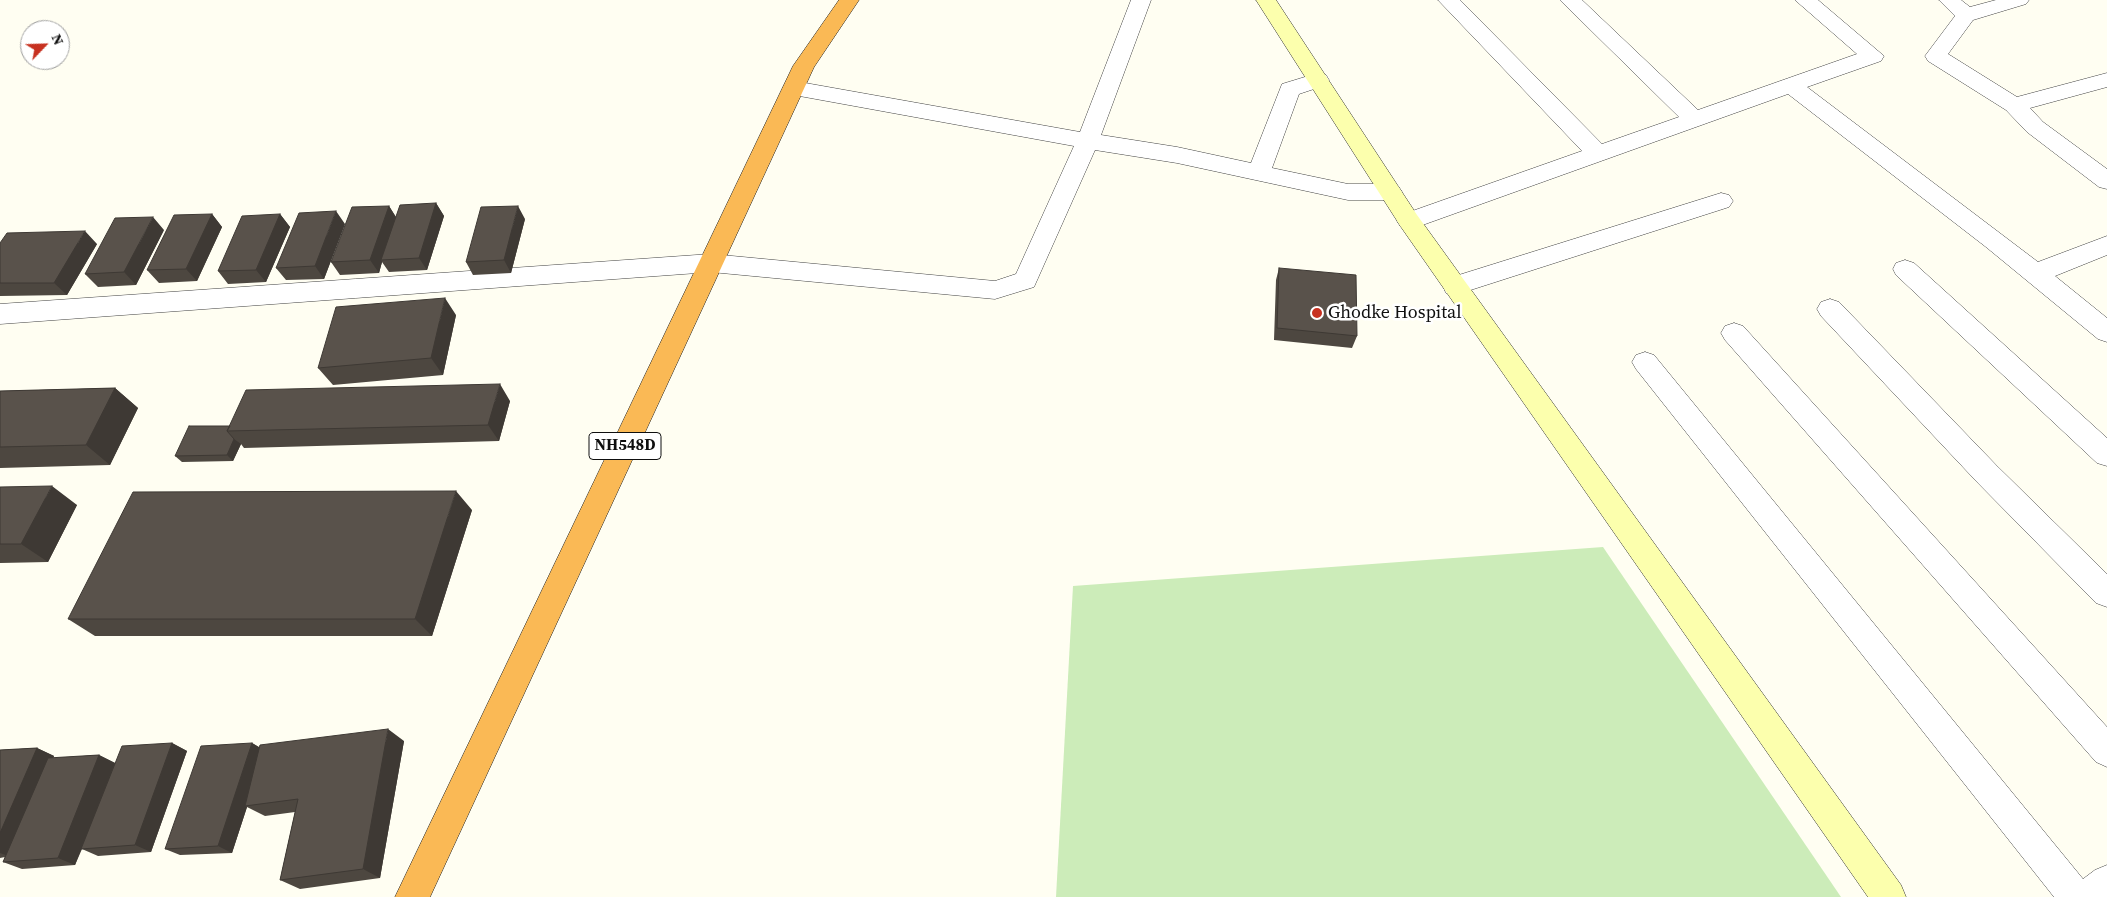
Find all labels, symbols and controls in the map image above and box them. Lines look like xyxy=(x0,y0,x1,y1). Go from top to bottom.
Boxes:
north arrow xyxy=(20,20,70,70)
text: N xyxy=(47,31,69,48)
place label: Ghodke Hospital xyxy=(1328,302,1462,324)
marker: Ghodke Hospital xyxy=(1310,306,1324,320)
road number: NH548D xyxy=(589,432,661,460)

